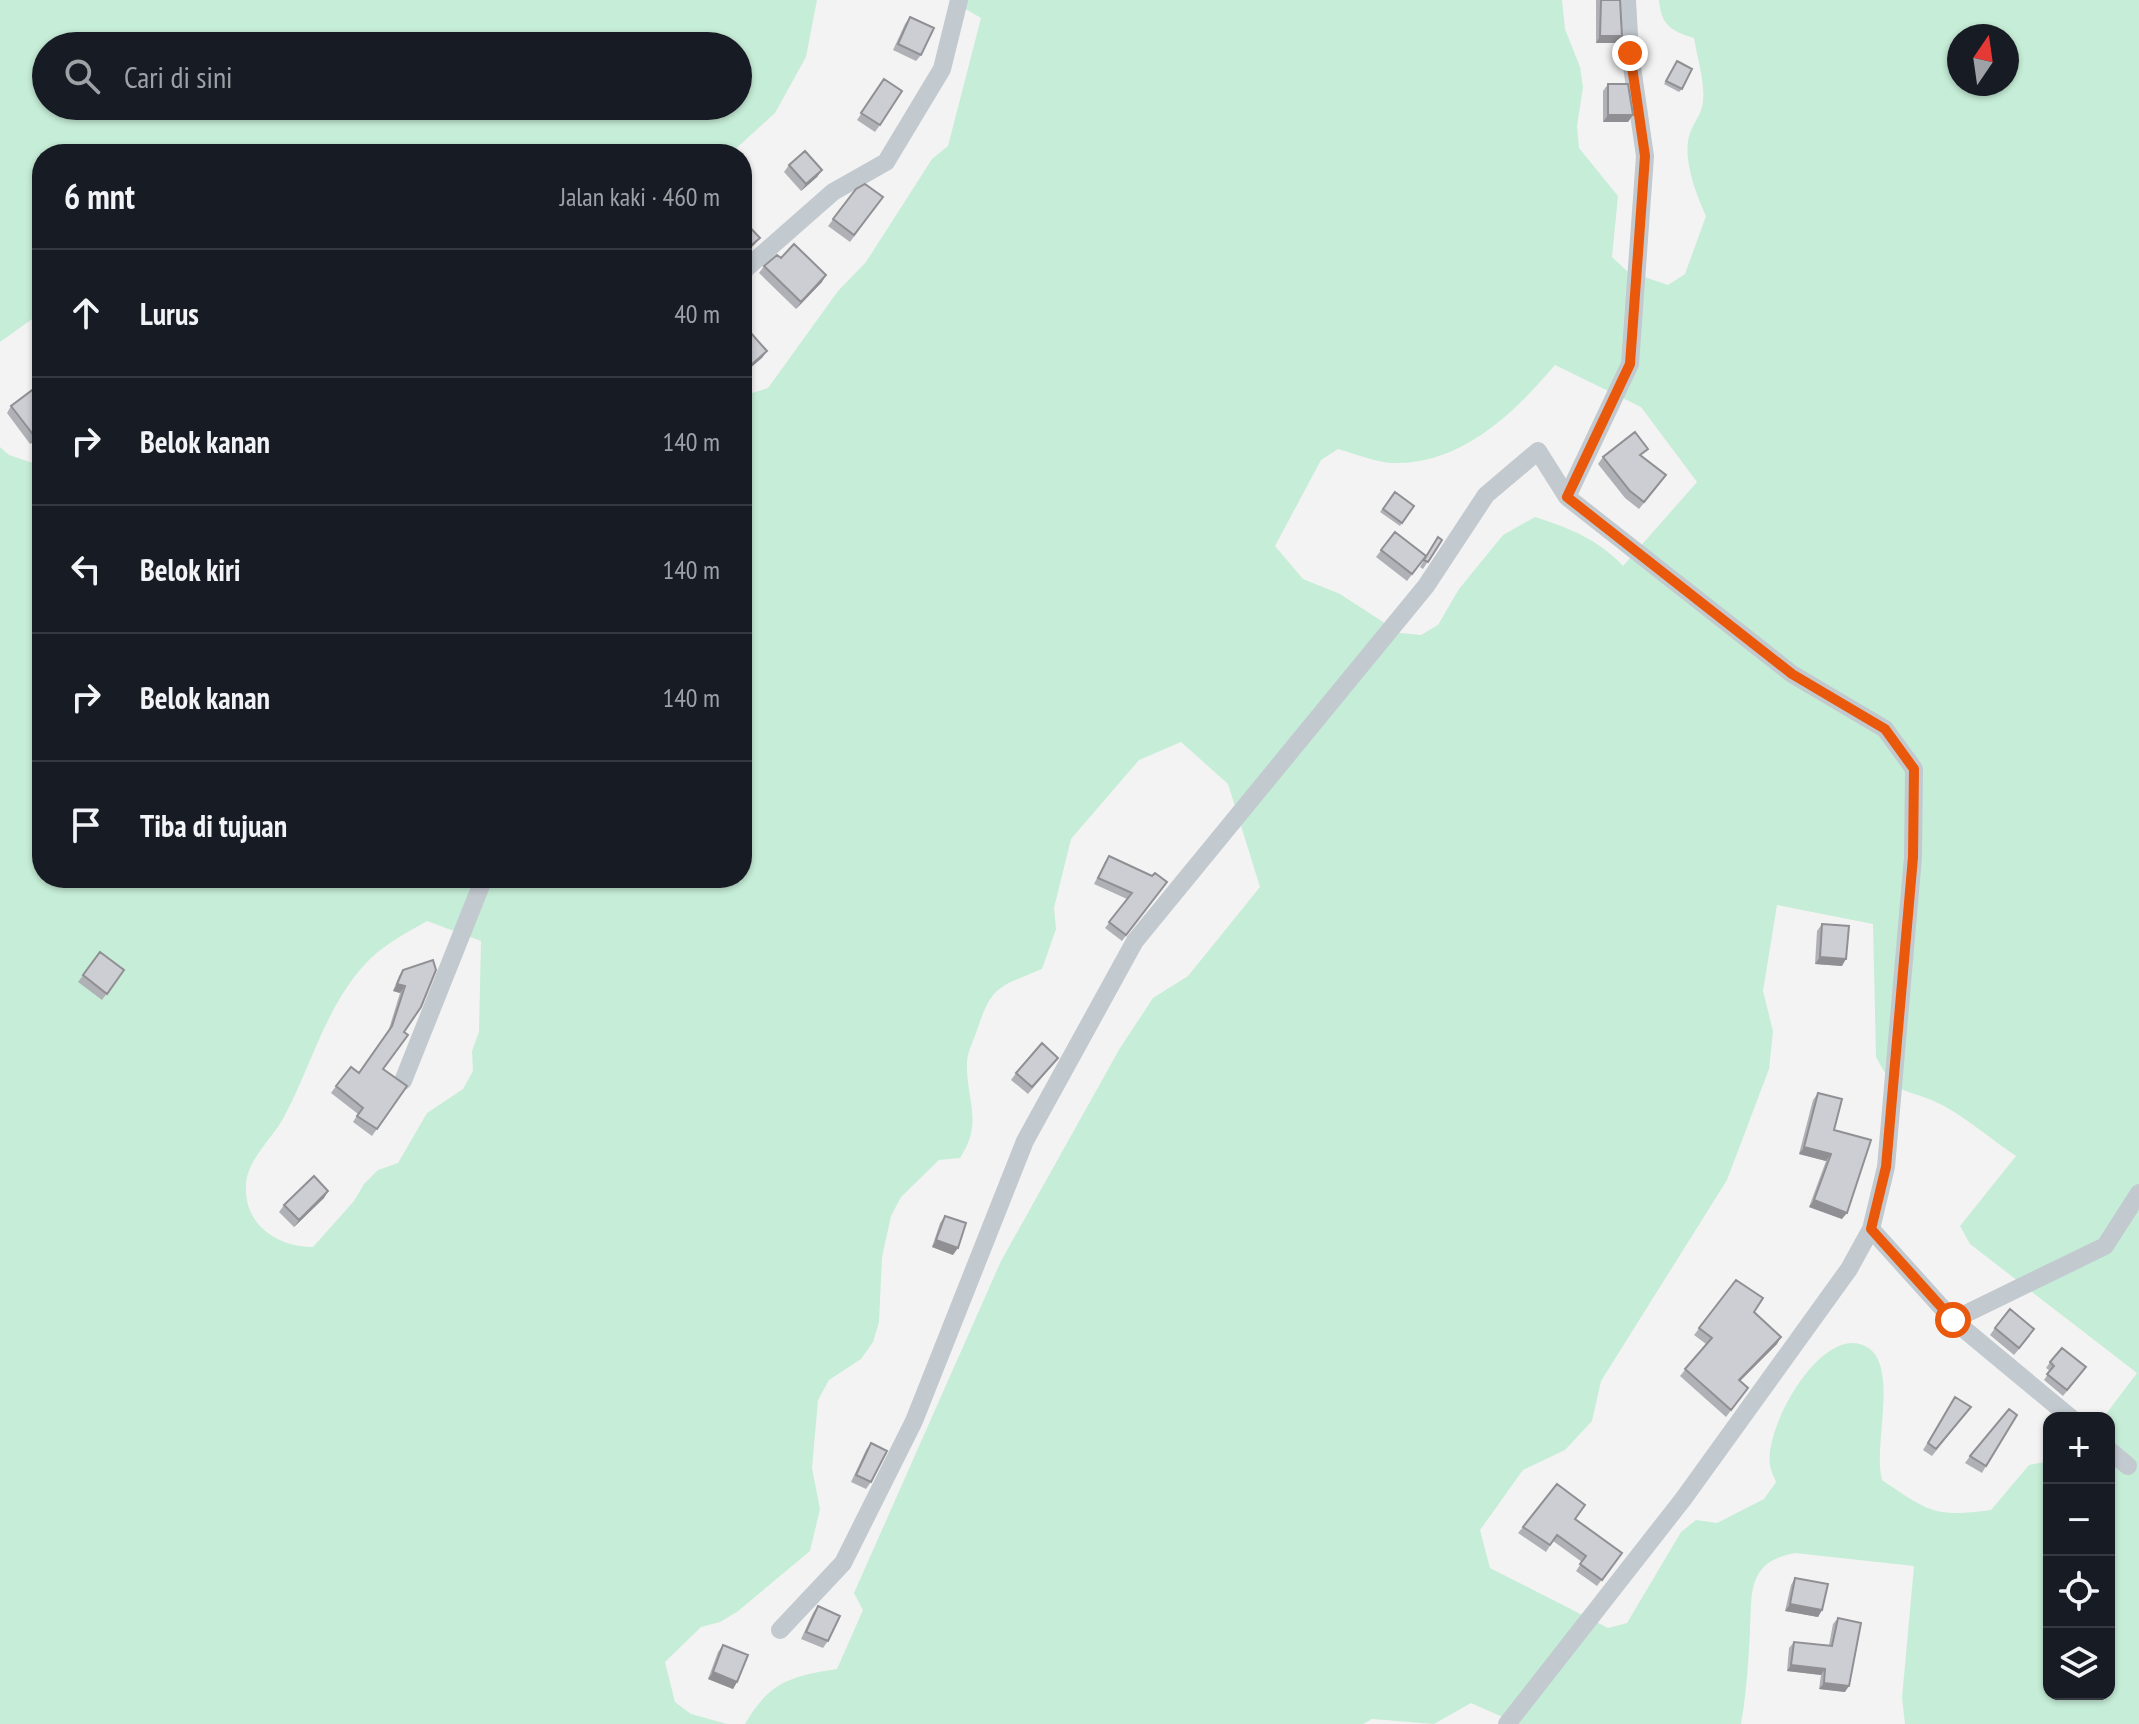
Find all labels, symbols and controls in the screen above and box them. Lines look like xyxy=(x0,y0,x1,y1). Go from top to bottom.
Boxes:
north arrow xyxy=(1947,24,2019,96)
search box xyxy=(32,32,752,120)
route end xyxy=(1612,35,1648,71)
icon: search xyxy=(60,54,104,98)
text: Cari di sini xyxy=(124,57,233,96)
text: 6 mnt xyxy=(64,174,135,218)
text: Jalan kaki · 460 m xyxy=(560,180,720,213)
icon: ahead xyxy=(64,291,108,335)
text: Lurus xyxy=(140,294,199,333)
text: 40 m xyxy=(674,297,720,330)
icon: right xyxy=(64,419,108,463)
text: Belok kanan xyxy=(140,422,270,461)
text: 140 m xyxy=(662,425,720,458)
icon: left xyxy=(64,547,108,591)
text: Belok kiri xyxy=(140,550,241,589)
text: 140 m xyxy=(662,553,720,586)
icon: right xyxy=(64,675,108,719)
text: Belok kanan xyxy=(140,678,270,717)
text: 140 m xyxy=(662,681,720,714)
icon: arrive xyxy=(64,803,108,847)
text: Tiba di tujuan xyxy=(140,806,287,845)
route start xyxy=(1935,1302,1971,1338)
map controls xyxy=(2043,1412,2115,1700)
button: + xyxy=(2043,1412,2115,1484)
button: − xyxy=(2043,1484,2115,1556)
button: locate xyxy=(2043,1556,2115,1628)
button: layers xyxy=(2043,1628,2115,1700)

